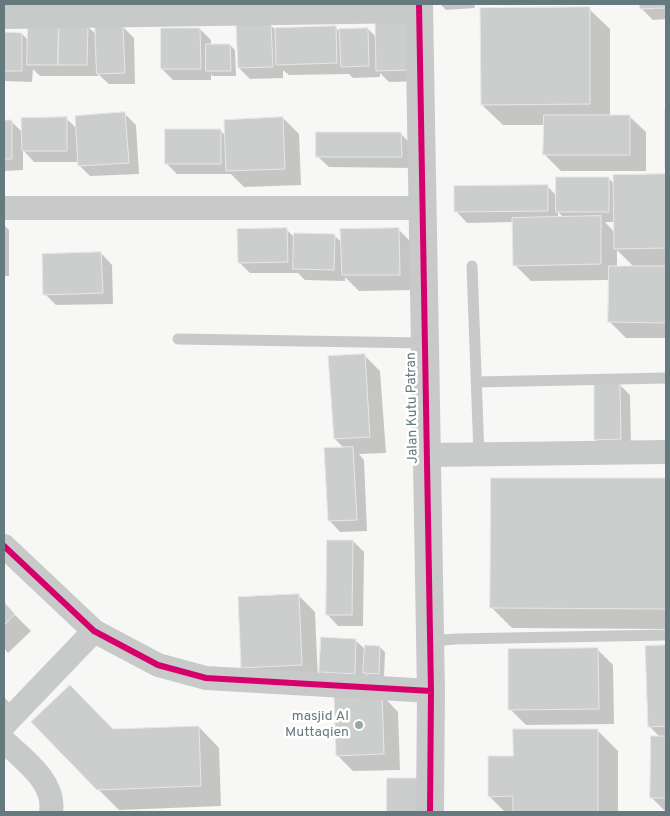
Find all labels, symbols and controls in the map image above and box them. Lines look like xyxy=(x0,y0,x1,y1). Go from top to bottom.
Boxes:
street label: Jalan Kutu Patran xyxy=(404,352,422,464)
place label: masjid Al Muttaqien xyxy=(285,709,349,742)
marker: masjid Al Muttaqien xyxy=(353,719,365,731)

